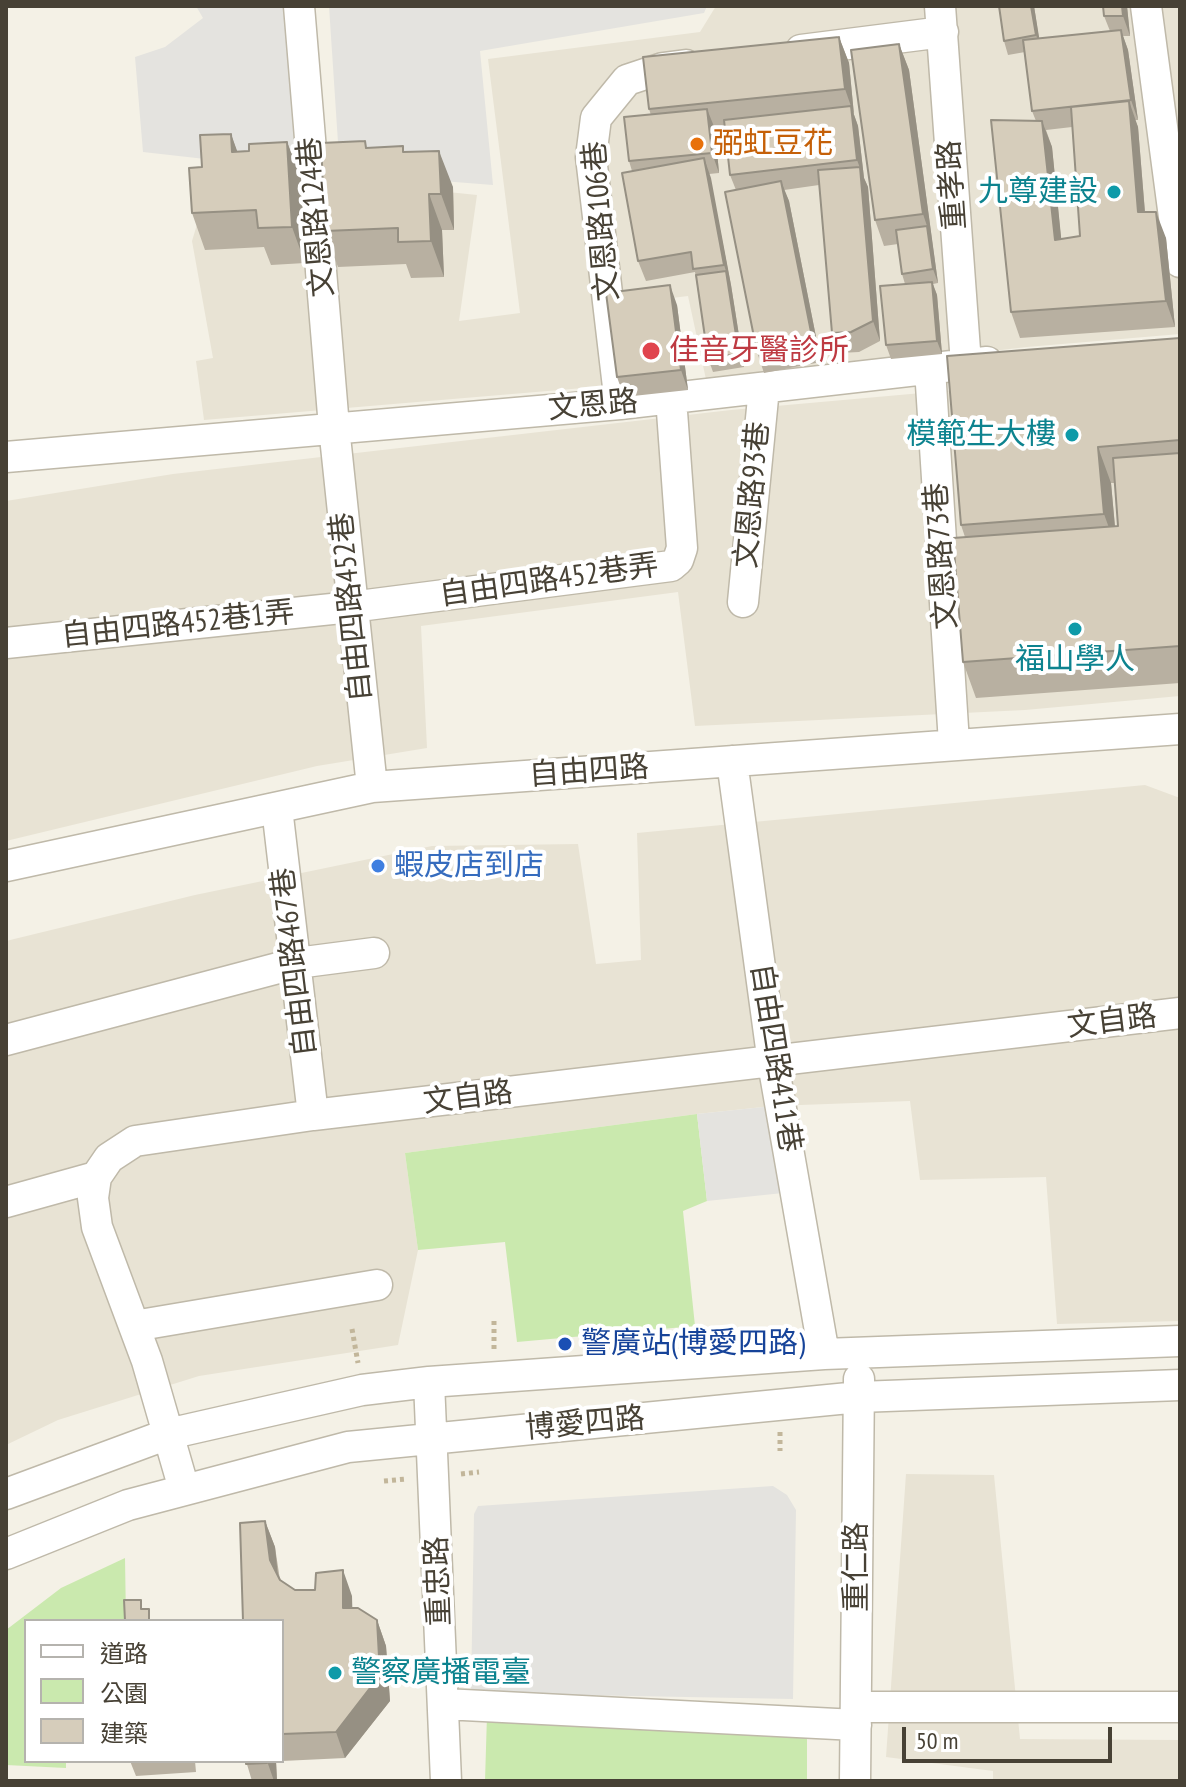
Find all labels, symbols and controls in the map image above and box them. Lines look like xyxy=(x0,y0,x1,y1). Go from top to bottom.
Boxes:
place label: 弼虹豆花 xyxy=(713,126,833,162)
street label: 文恩路124巷 xyxy=(292,135,342,299)
marker: 弼虹豆花 xyxy=(688,135,706,153)
street label: 文恩路106巷 xyxy=(577,139,627,303)
street label: 重孝路 xyxy=(932,139,974,231)
place label: 九尊建設 xyxy=(978,174,1098,210)
marker: 九尊建設 xyxy=(1105,183,1123,201)
place label: 佳音牙醫診所 xyxy=(669,333,849,369)
marker: 佳音牙醫診所 xyxy=(640,340,662,362)
street label: 文恩路 xyxy=(547,384,639,428)
place label: 模範生大樓 xyxy=(906,417,1056,453)
street label: 文恩路93巷 xyxy=(729,420,777,570)
marker: 模範生大樓 xyxy=(1063,426,1081,444)
street label: 文恩路73巷 xyxy=(919,481,965,631)
street label: 自由四路452巷 xyxy=(324,510,380,704)
street label: 自由四路452巷弄 xyxy=(437,548,661,614)
street label: 自由四路452巷1弄 xyxy=(60,595,296,655)
marker: 福山學人 xyxy=(1066,620,1084,638)
place label: 福山學人 xyxy=(1015,642,1135,678)
street label: 自由四路 xyxy=(528,750,650,794)
place label: 蝦皮店到店 xyxy=(394,848,544,884)
marker: 蝦皮店到店 xyxy=(369,857,387,875)
street label: 自由四路467巷 xyxy=(266,865,324,1059)
street label: 自由四路411巷 xyxy=(742,961,808,1155)
street label: 文自路 xyxy=(1065,999,1159,1045)
street label: 文自路 xyxy=(421,1075,515,1121)
place label: 警廣站(博愛四路) xyxy=(581,1326,805,1362)
marker: 警廣站(博愛四路) xyxy=(556,1335,574,1353)
street label: 博愛四路 xyxy=(524,1401,646,1447)
street label: 重仁路 xyxy=(839,1522,875,1612)
street label: 重忠路 xyxy=(419,1535,459,1627)
legend xyxy=(24,1619,284,1763)
text: 道路 xyxy=(100,1638,148,1669)
place label: 警察廣播電臺 xyxy=(351,1655,531,1691)
marker: 警察廣播電臺 xyxy=(326,1664,344,1682)
text: 公園 xyxy=(100,1678,148,1709)
scale bar xyxy=(906,1711,1116,1761)
text: 建築 xyxy=(100,1718,148,1749)
text: 50 m xyxy=(916,1725,958,1756)

